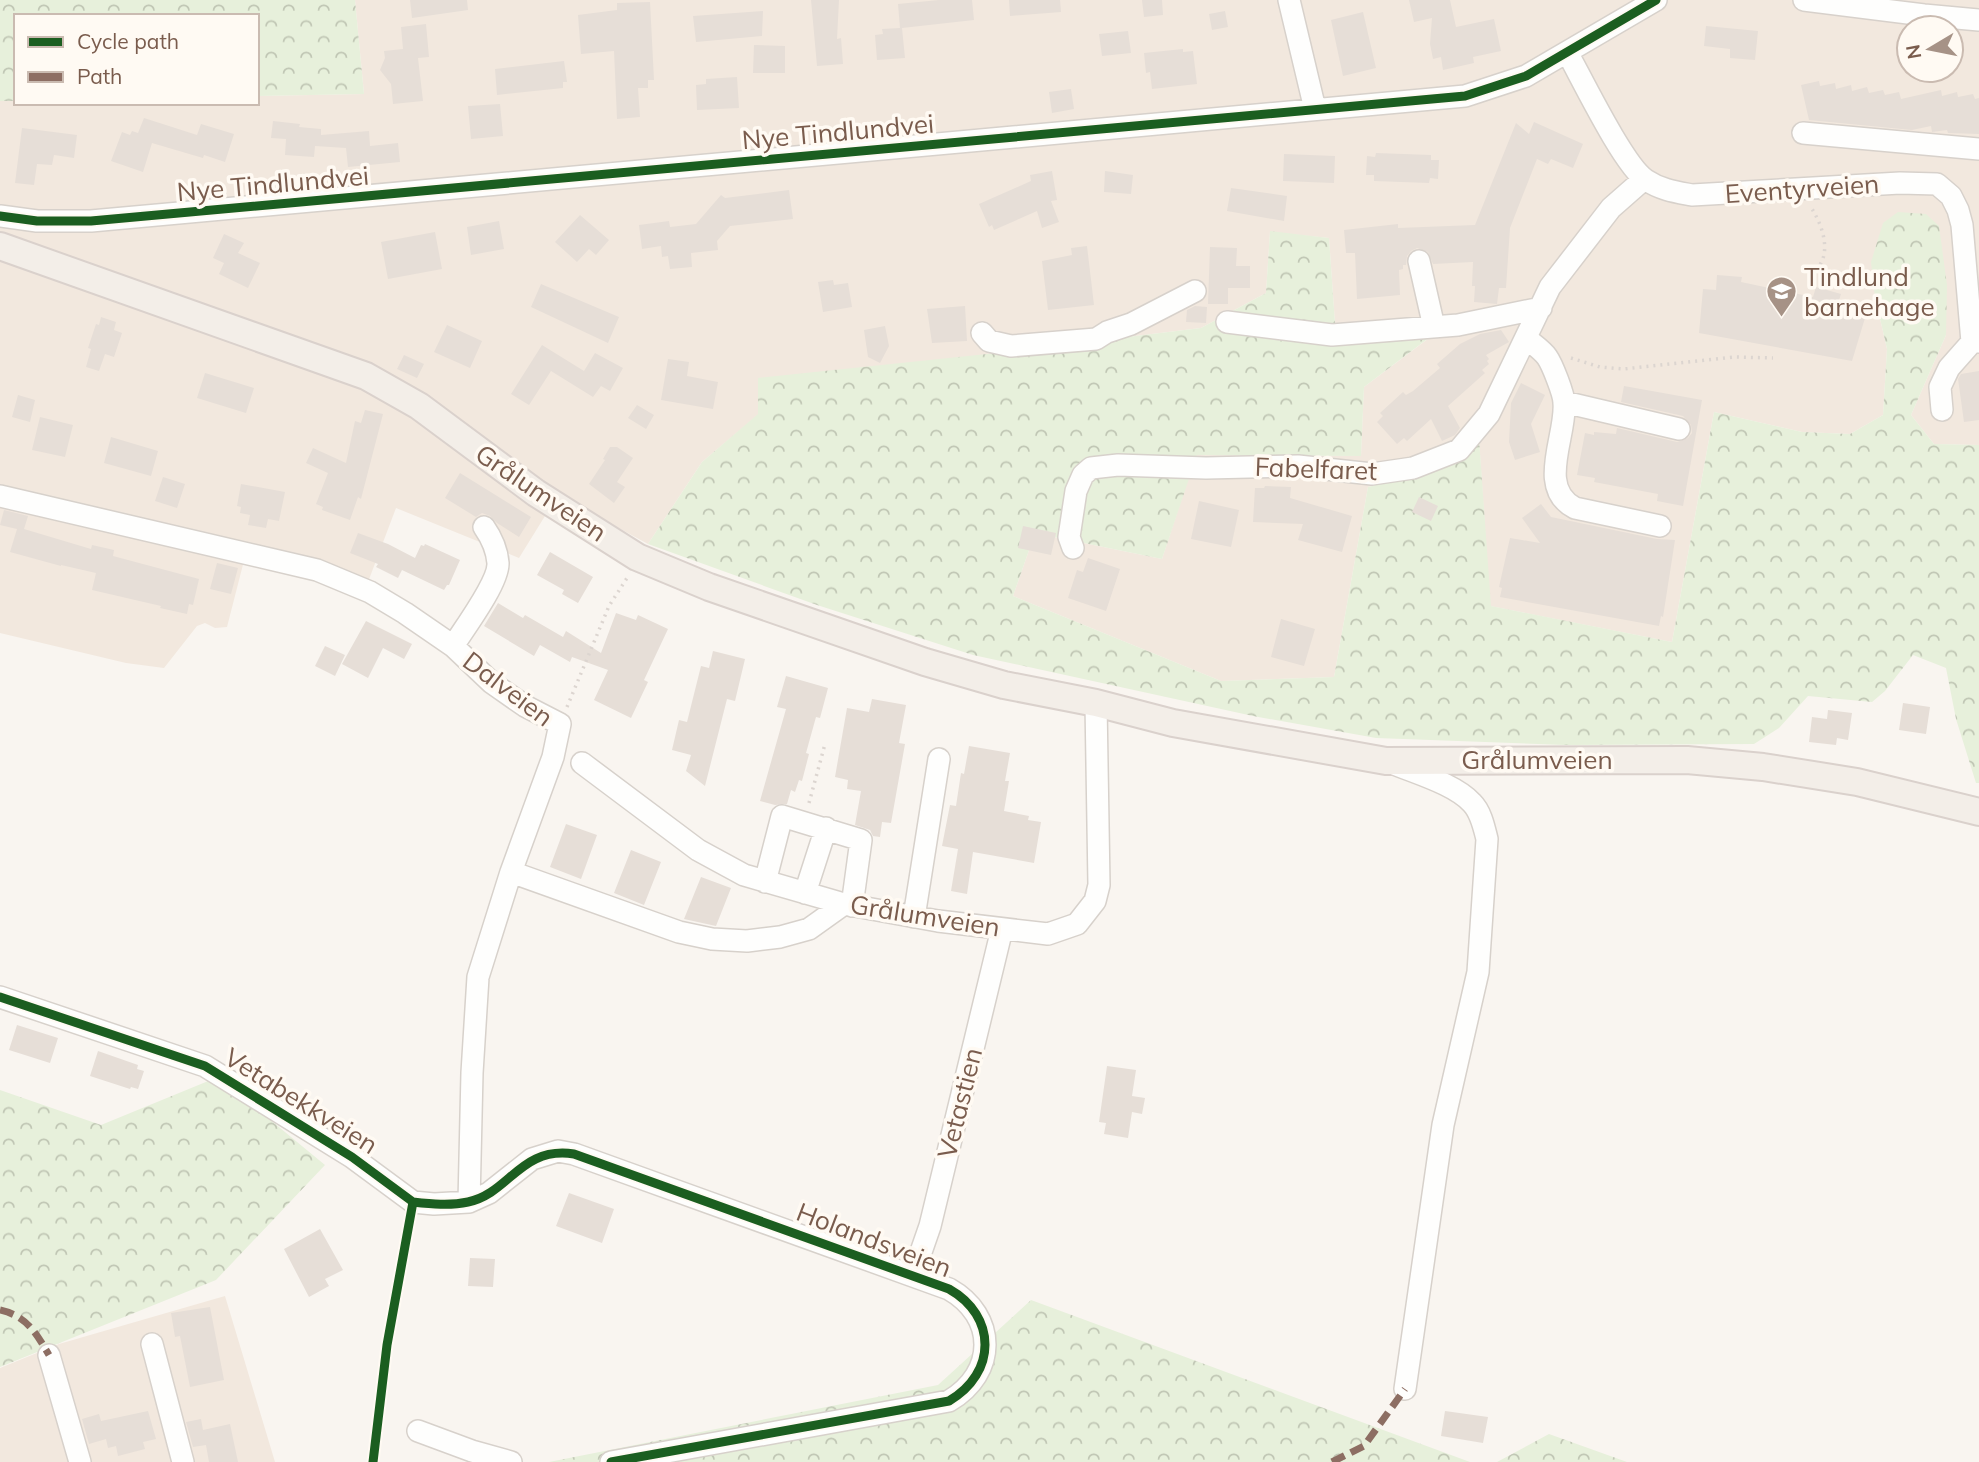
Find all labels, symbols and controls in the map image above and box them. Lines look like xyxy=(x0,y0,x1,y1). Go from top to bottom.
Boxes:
legend xyxy=(14,14,259,105)
north arrow xyxy=(1895,14,1965,84)
text: Cycle path xyxy=(77,28,179,54)
text: N xyxy=(1900,43,1926,61)
text: Path xyxy=(77,63,122,89)
street label: Nye Tindlundvei xyxy=(741,107,935,156)
street label: Nye Tindlundvei xyxy=(176,159,370,208)
street label: Eventyrveien xyxy=(1724,167,1880,210)
place label: Tindlund barnehage xyxy=(1804,260,1935,323)
school or university icon: Tindlund barnehage xyxy=(1764,275,1798,319)
street label: Grålumveien xyxy=(469,437,613,549)
street label: Fabelfaret xyxy=(1254,450,1378,487)
street label: Dalveien xyxy=(457,644,560,733)
street label: Grålumveien xyxy=(1461,743,1613,776)
street label: Grålumveien xyxy=(848,887,1002,944)
street label: Vetabekkveien xyxy=(218,1040,384,1161)
street label: Vetastien xyxy=(930,1044,989,1162)
street label: Holandsveien xyxy=(792,1195,956,1284)

